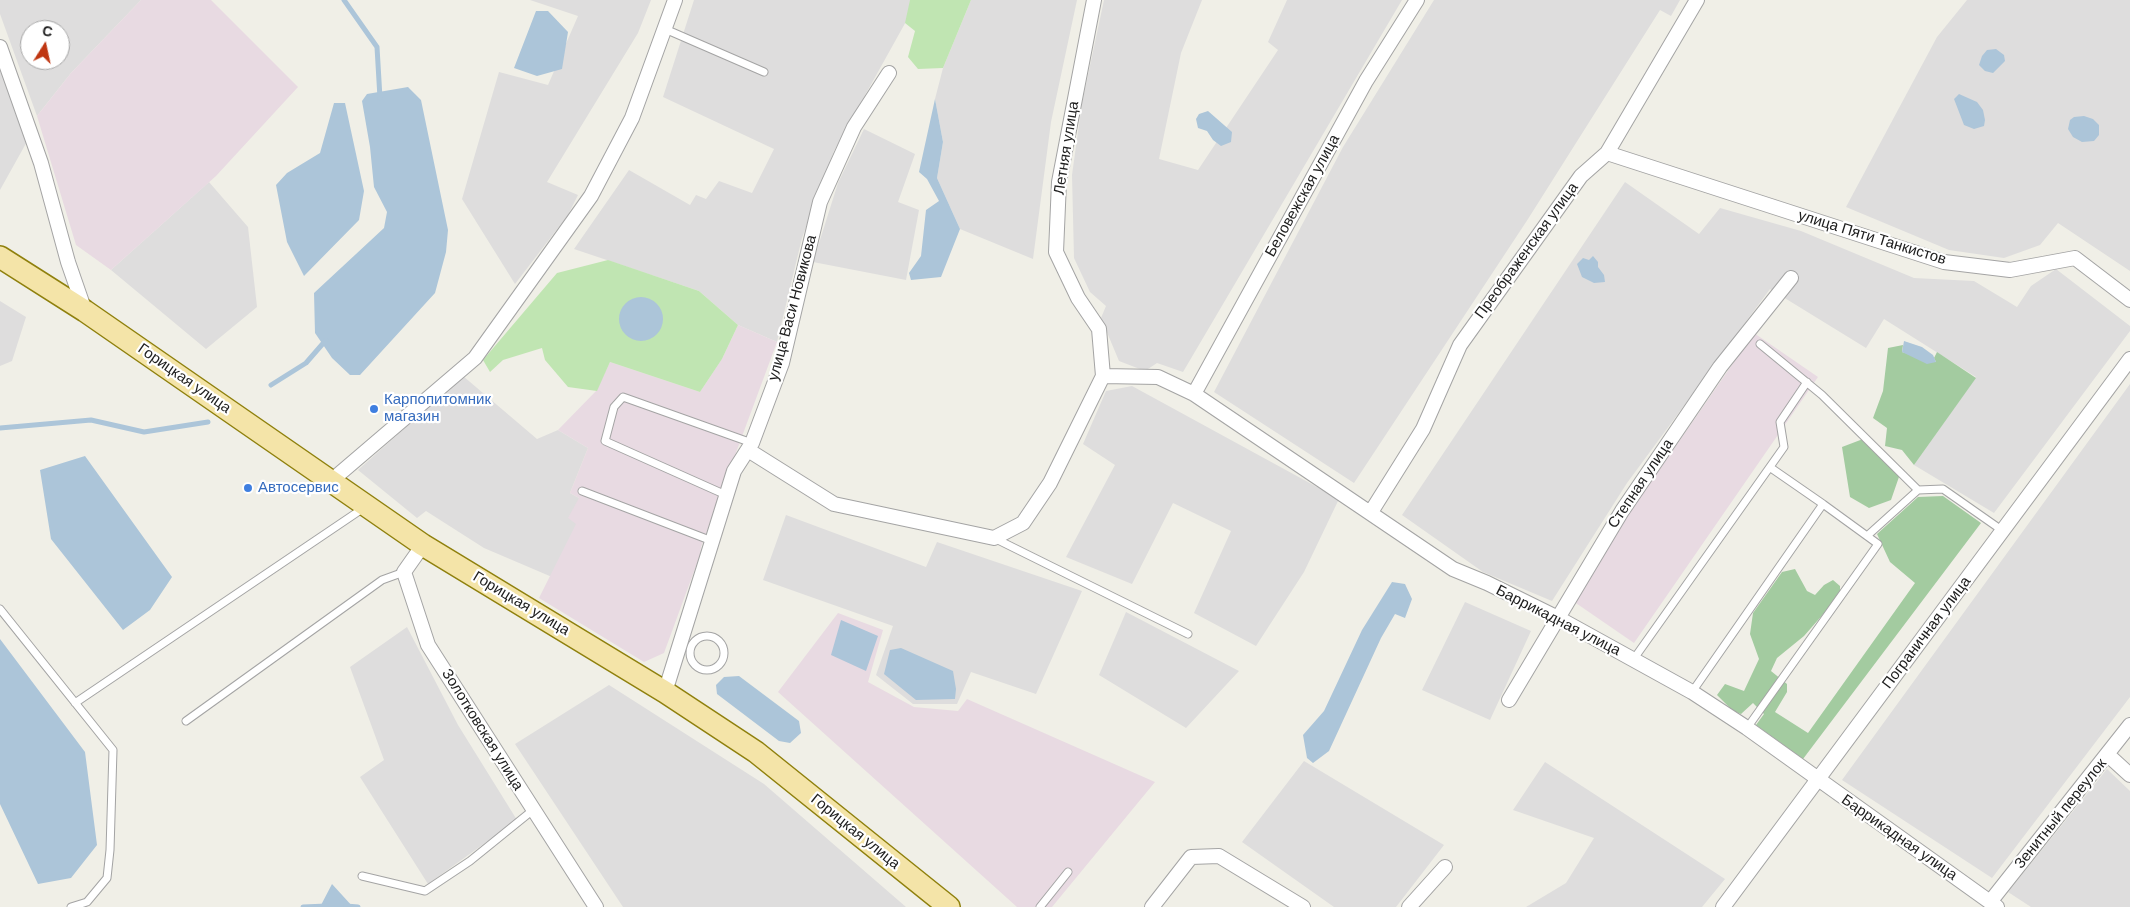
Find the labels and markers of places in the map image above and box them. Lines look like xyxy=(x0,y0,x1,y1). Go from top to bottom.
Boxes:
place label: Карпопитомник магазин xyxy=(384,391,491,426)
marker: Карпопитомник магазин xyxy=(368,403,380,415)
place label: Автосервис xyxy=(258,479,339,497)
marker: Автосервис xyxy=(242,482,254,494)

